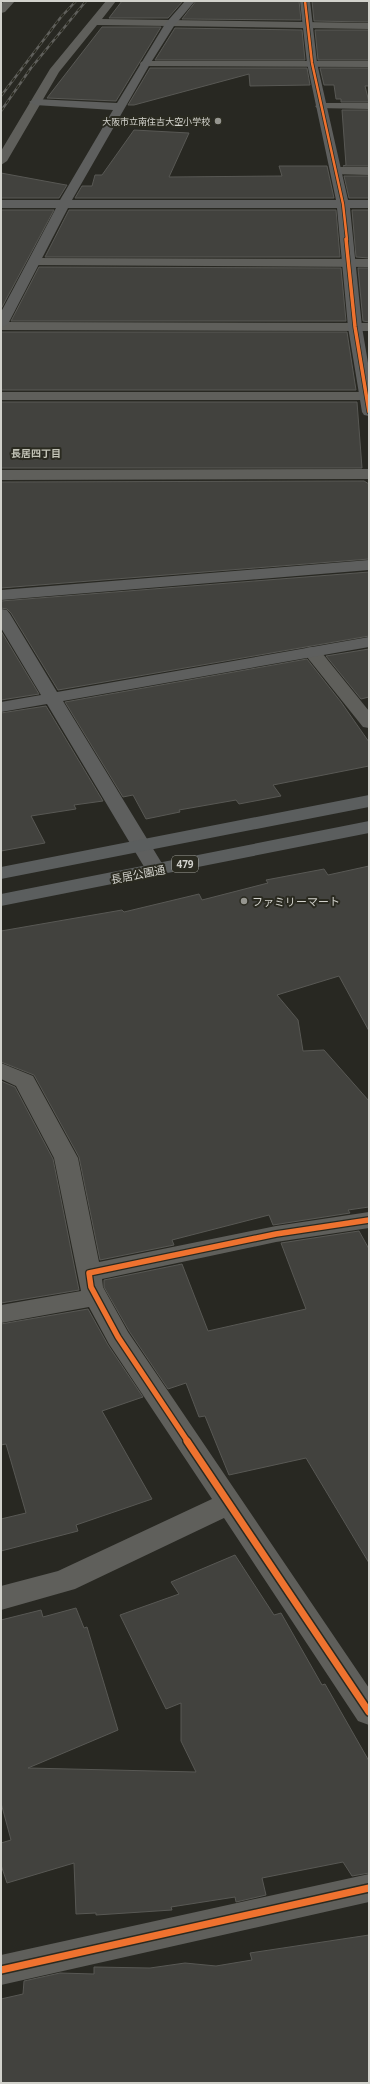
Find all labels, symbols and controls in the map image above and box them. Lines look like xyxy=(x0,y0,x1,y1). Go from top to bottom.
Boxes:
place label: 大阪市立南住吉大空小学校 xyxy=(102,115,210,128)
marker: 大阪市立南住吉大空小学校 xyxy=(213,116,223,126)
district label: 長居四丁目 xyxy=(11,446,61,460)
road number: 479 xyxy=(172,856,198,872)
street label: 長居公園通 xyxy=(110,861,166,887)
place label: ファミリーマート xyxy=(252,894,340,909)
marker: ファミリーマート xyxy=(239,896,249,906)

